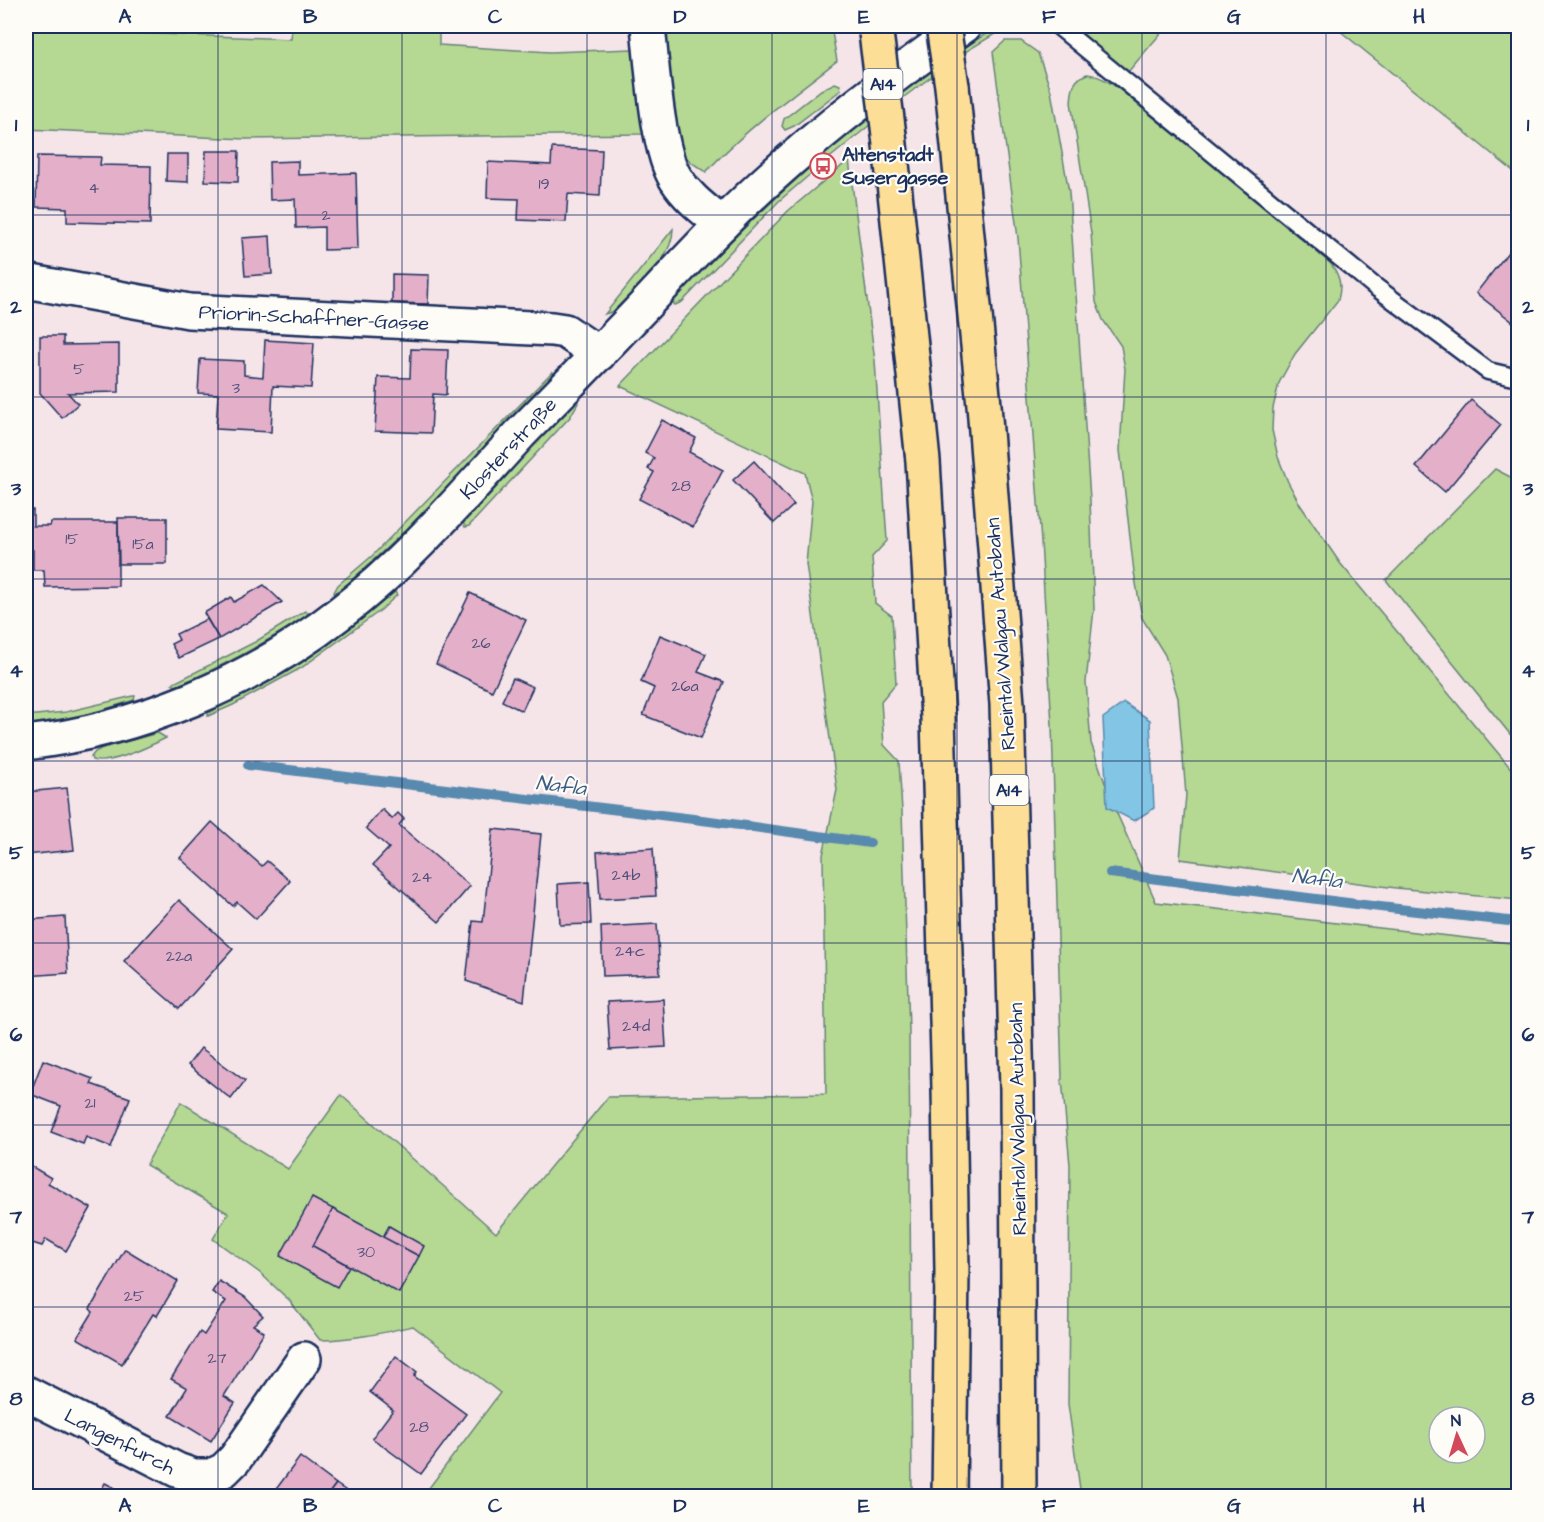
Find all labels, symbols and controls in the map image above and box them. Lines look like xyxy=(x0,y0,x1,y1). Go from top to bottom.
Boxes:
text: A xyxy=(119,3,132,31)
text: B xyxy=(303,3,318,31)
text: C xyxy=(488,3,503,31)
text: D xyxy=(674,3,687,31)
text: E xyxy=(858,3,870,31)
text: F xyxy=(1042,3,1057,31)
text: G xyxy=(1227,3,1241,31)
text: H xyxy=(1413,3,1425,31)
road number: A14 xyxy=(864,69,902,99)
text: 1 xyxy=(15,111,18,139)
text: 1 xyxy=(1527,111,1530,139)
place label: Altenstadt Susergasse xyxy=(841,141,948,193)
bus stop icon: Altenstadt Susergasse xyxy=(808,151,838,181)
house number: 19 xyxy=(538,173,550,195)
house number: 4 xyxy=(89,177,100,199)
house number: 2 xyxy=(321,204,331,226)
text: 2 xyxy=(9,293,22,321)
text: 2 xyxy=(1521,293,1534,321)
street label: Priorin-Schaffner-Gasse xyxy=(198,298,430,338)
house number: 5 xyxy=(73,358,85,380)
house number: 3 xyxy=(232,377,240,399)
street label: Klosterstraße xyxy=(454,391,564,506)
text: 3 xyxy=(10,475,22,503)
house number: 28 xyxy=(671,475,691,497)
text: 3 xyxy=(1522,475,1534,503)
street label: Rheintal/Walgau Autobahn xyxy=(979,517,1024,751)
house number: 15 xyxy=(65,528,79,550)
house number: 15a xyxy=(132,533,154,555)
house number: 26 xyxy=(471,632,491,654)
text: 4 xyxy=(9,657,23,685)
text: 4 xyxy=(1521,657,1535,685)
house number: 26a xyxy=(671,675,699,697)
water label: Nafla xyxy=(534,768,589,803)
road number: A14 xyxy=(990,775,1028,805)
text: 5 xyxy=(9,839,24,867)
text: 5 xyxy=(1521,839,1536,867)
water label: Nafla xyxy=(1290,861,1345,896)
house number: 24b xyxy=(611,864,641,886)
house number: 24 xyxy=(412,866,432,888)
house number: 24c xyxy=(615,940,645,962)
house number: 22a xyxy=(166,945,192,967)
street label: Rheintal/Walgau Autobahn xyxy=(1002,1002,1035,1236)
house number: 24d xyxy=(622,1015,650,1037)
text: 6 xyxy=(10,1021,23,1049)
text: 6 xyxy=(1522,1021,1535,1049)
house number: 21 xyxy=(84,1092,96,1114)
text: 7 xyxy=(9,1203,23,1231)
text: 7 xyxy=(1521,1203,1535,1231)
house number: 30 xyxy=(357,1241,375,1263)
house number: 25 xyxy=(124,1285,145,1307)
house number: 27 xyxy=(208,1347,227,1369)
text: 8 xyxy=(10,1385,23,1413)
text: 8 xyxy=(1522,1385,1535,1413)
street label: Langenfurch xyxy=(59,1402,180,1483)
north arrow xyxy=(1427,1405,1487,1465)
text: N xyxy=(1450,1410,1462,1432)
house number: 28 xyxy=(409,1416,429,1438)
text: A xyxy=(119,1492,132,1520)
text: B xyxy=(303,1492,318,1520)
text: C xyxy=(488,1492,503,1520)
text: D xyxy=(674,1492,687,1520)
text: E xyxy=(858,1492,870,1520)
text: F xyxy=(1042,1492,1057,1520)
text: G xyxy=(1227,1492,1241,1520)
text: H xyxy=(1413,1492,1425,1520)

